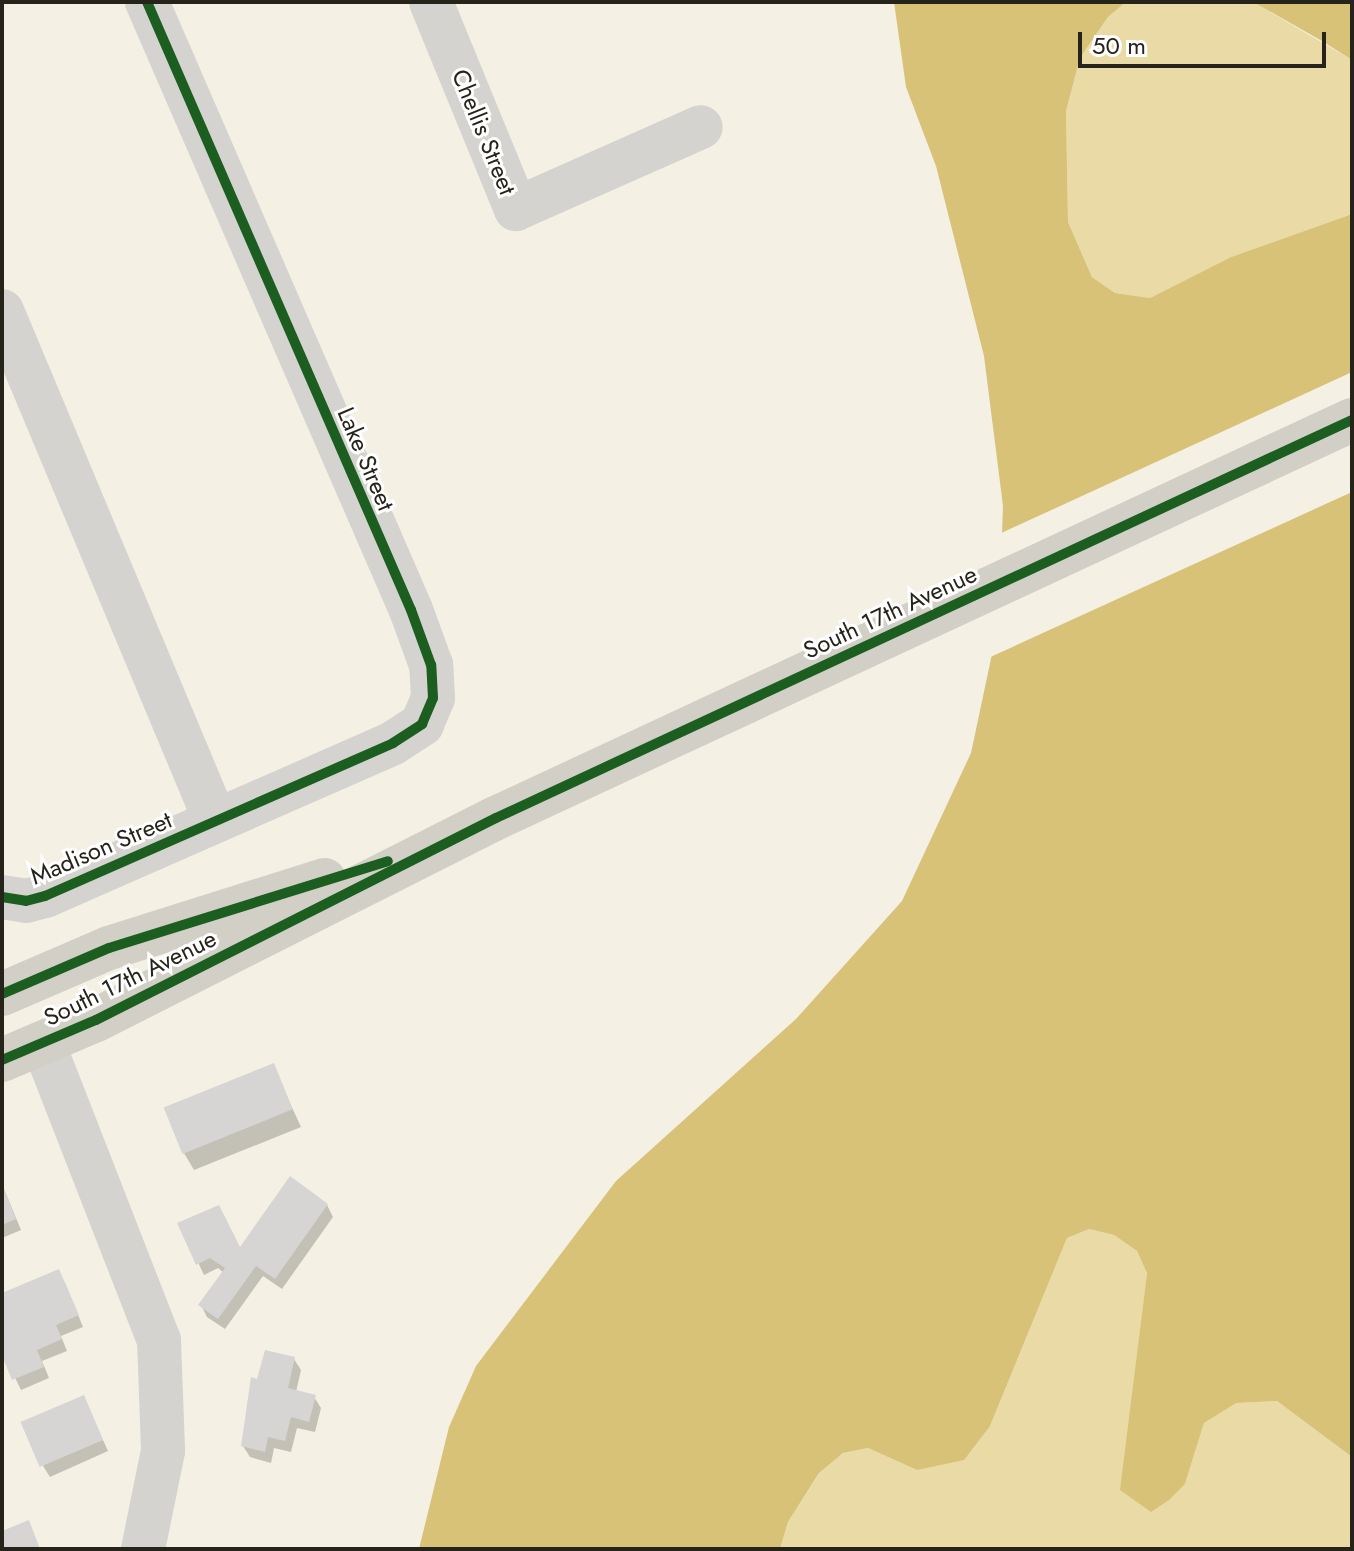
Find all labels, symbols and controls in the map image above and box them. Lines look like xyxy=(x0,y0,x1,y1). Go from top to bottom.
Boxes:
scale bar xyxy=(1082,16,1330,66)
text: 50 m xyxy=(1092,28,1146,63)
street label: Chellis Street xyxy=(446,65,522,199)
street label: Lake Street xyxy=(331,403,401,515)
street label: South 17th Avenue xyxy=(799,559,981,665)
street label: Madison Street xyxy=(26,805,176,891)
street label: South 17th Avenue xyxy=(39,924,221,1032)

